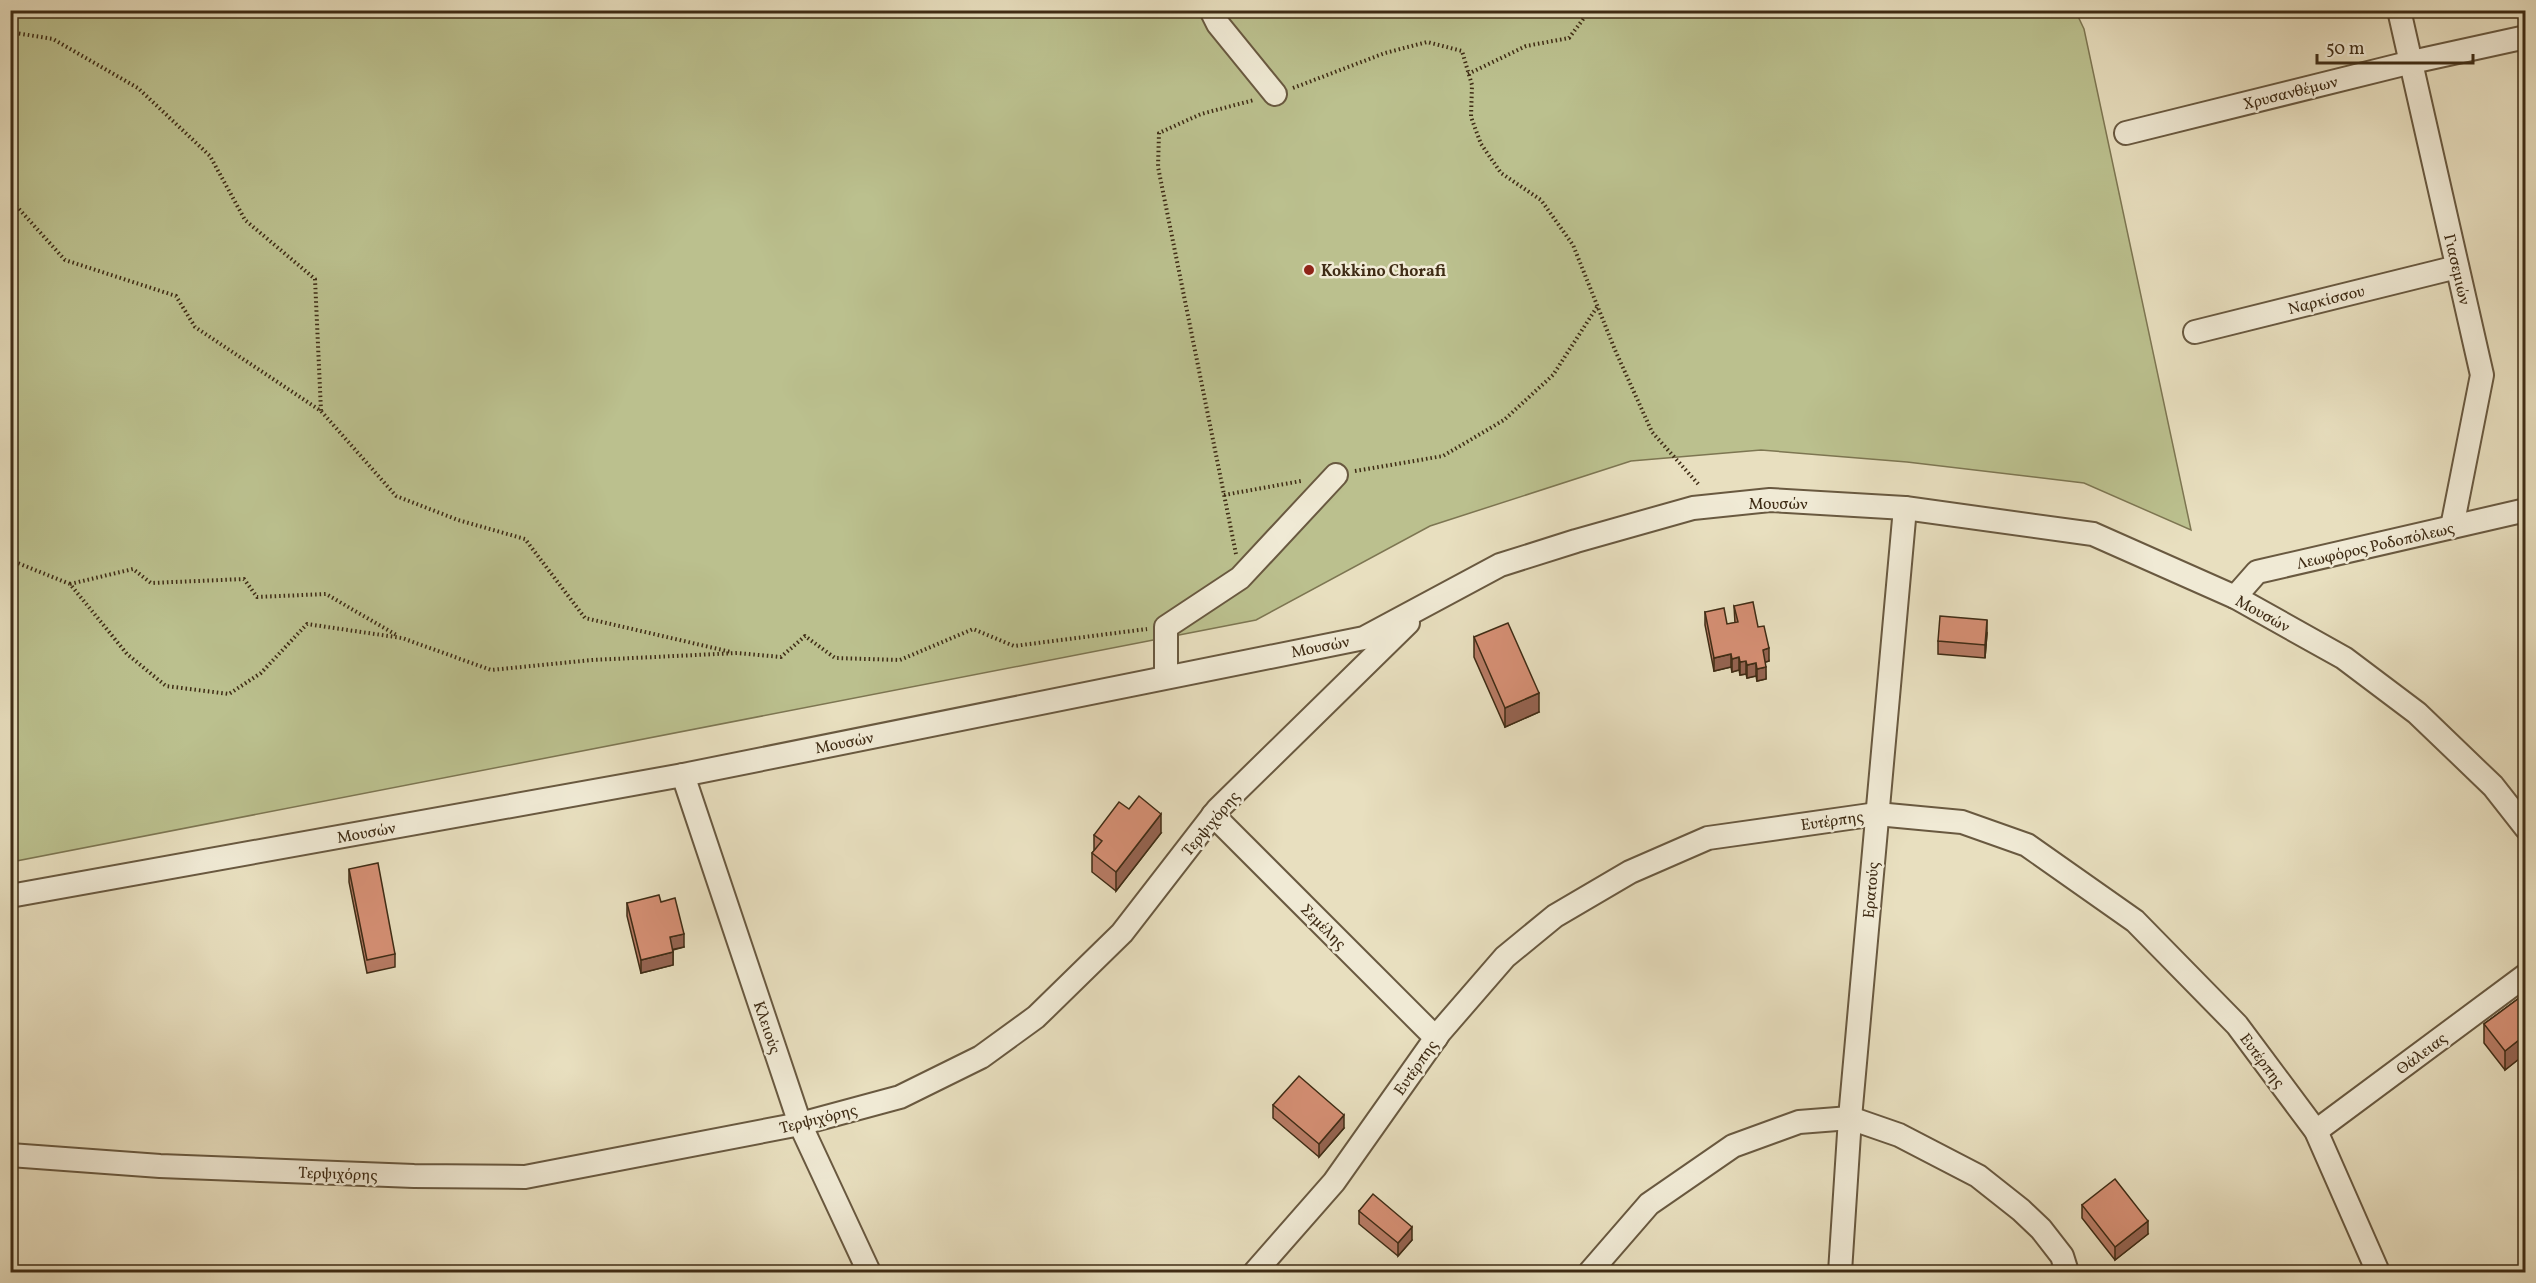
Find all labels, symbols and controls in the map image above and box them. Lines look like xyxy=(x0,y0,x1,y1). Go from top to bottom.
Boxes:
scale bar xyxy=(2317,27,2473,65)
text: 50 m xyxy=(2326,37,2365,62)
street label: Χρυσανθέμων xyxy=(2241,72,2340,116)
street label: Γιασεμιών xyxy=(2437,232,2475,307)
place label: Kokkino Chorafi xyxy=(1321,261,1446,283)
marker: Kokkino Chorafi xyxy=(1302,263,1316,277)
street label: Ναρκίσσου xyxy=(2286,281,2367,321)
street label: Μουσών xyxy=(1748,494,1808,516)
street label: Λεωφόρος Ροδοπόλεως xyxy=(2294,518,2457,576)
street label: Μουσών xyxy=(2231,591,2293,639)
street label: Μουσών xyxy=(1289,631,1352,664)
street label: Μουσών xyxy=(813,727,876,760)
street label: Τερψιχόρης xyxy=(1178,787,1245,862)
street label: Ευτέρπης xyxy=(1799,807,1865,837)
street label: Μουσών xyxy=(335,818,398,850)
street label: Ερατούς xyxy=(1859,861,1885,919)
street label: Σεμέλης xyxy=(1295,900,1350,955)
street label: Κλειούς xyxy=(747,998,785,1057)
street label: Θάλειας xyxy=(2392,1028,2452,1081)
street label: Ευτέρπης xyxy=(2234,1029,2289,1093)
street label: Ευτέρπης xyxy=(1389,1036,1444,1100)
street label: Τερψιχόρης xyxy=(777,1100,860,1140)
street label: Τερψιχόρης xyxy=(298,1163,378,1187)

